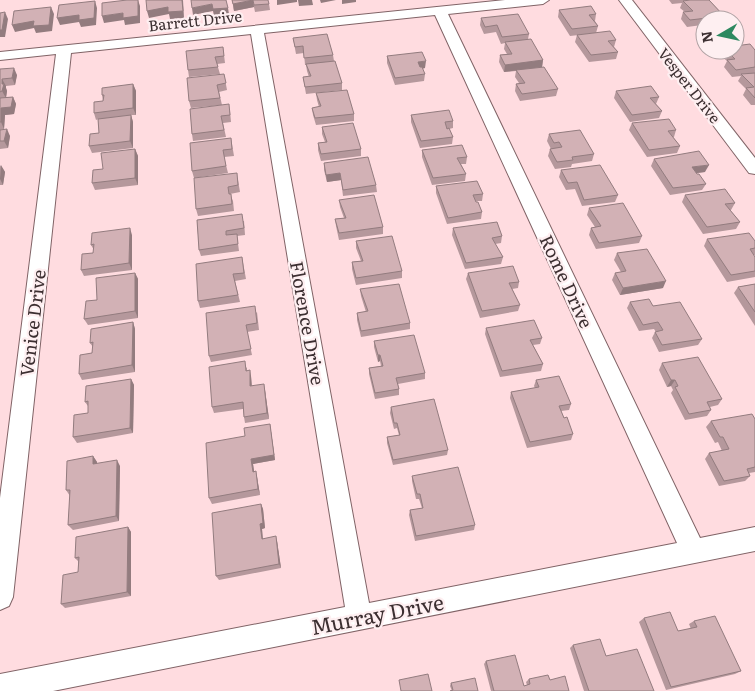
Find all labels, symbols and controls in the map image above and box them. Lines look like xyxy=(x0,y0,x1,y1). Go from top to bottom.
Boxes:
street label: Barrett Drive xyxy=(147,4,243,36)
north arrow xyxy=(695,10,745,60)
text: N xyxy=(695,30,717,45)
street label: Vesper Drive xyxy=(653,42,727,128)
street label: Rome Drive xyxy=(534,230,600,332)
street label: Florence Drive xyxy=(284,259,332,387)
street label: Venice Drive xyxy=(12,268,52,378)
street label: Murray Drive xyxy=(308,585,446,641)

